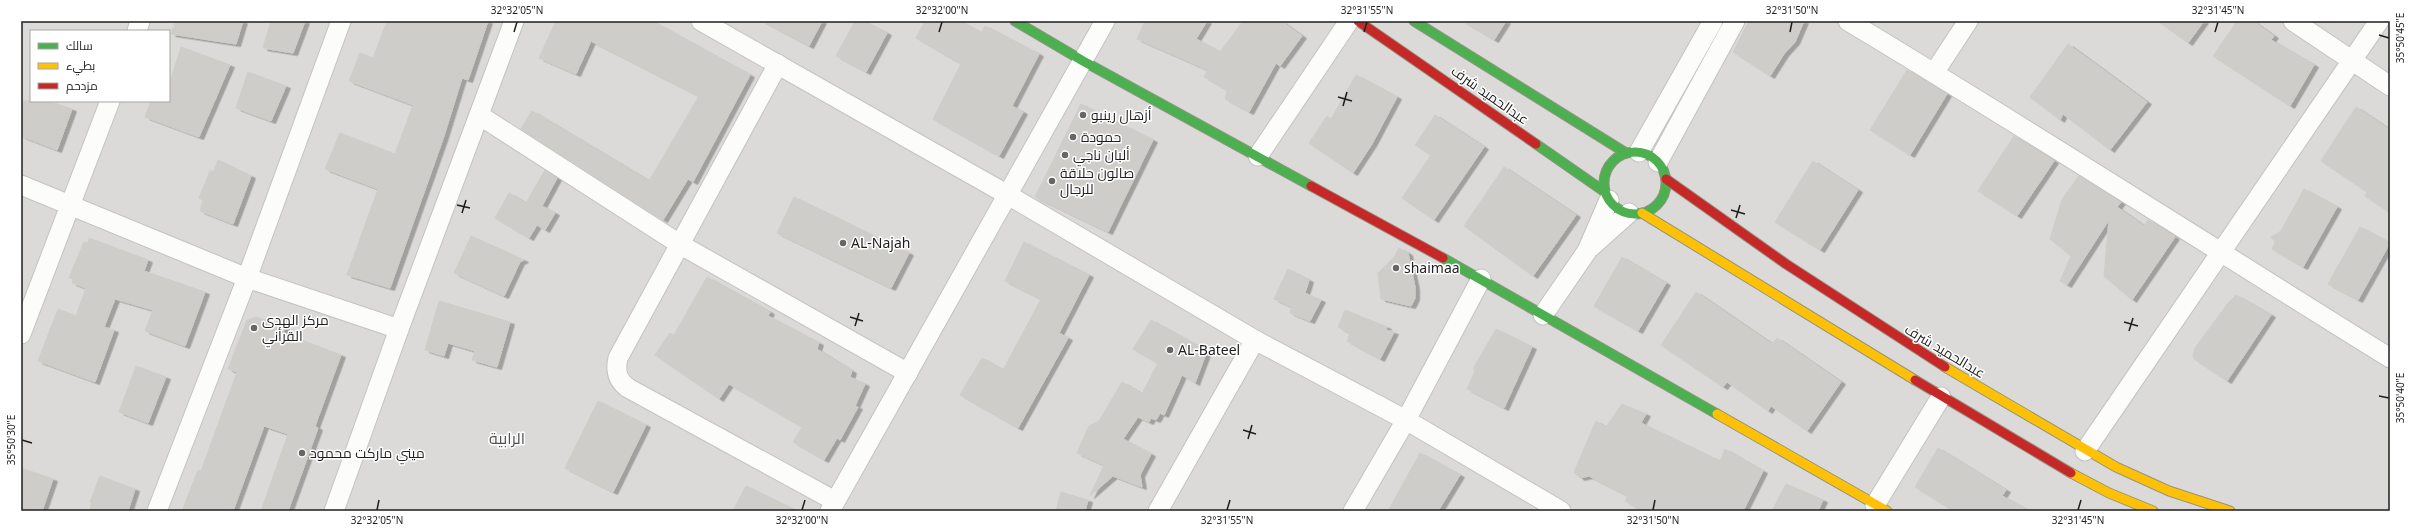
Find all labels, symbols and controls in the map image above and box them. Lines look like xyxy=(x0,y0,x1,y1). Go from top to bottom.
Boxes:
text: 32°32'05"N xyxy=(491,3,543,17)
text: 32°32'00"N xyxy=(916,3,968,17)
text: 32°31'55"N xyxy=(1341,3,1393,17)
text: 32°31'50"N xyxy=(1766,3,1818,17)
text: 32°31'45"N xyxy=(2192,3,2244,17)
text: 35°50'45"E xyxy=(2393,13,2407,63)
legend xyxy=(30,30,170,102)
text: سالك xyxy=(66,37,93,54)
text: بطيء xyxy=(66,57,95,76)
street label: عبدالحميد شرف xyxy=(1448,61,1533,128)
text: مزدحم xyxy=(66,77,98,94)
place label: أزهال رينبو xyxy=(1091,105,1152,124)
marker: أزهال رينبو xyxy=(1078,110,1088,120)
place label: حمودة xyxy=(1081,127,1121,146)
marker: حمودة xyxy=(1068,132,1078,142)
place label: ألبان ناجي xyxy=(1073,145,1130,167)
marker: ألبان ناجي xyxy=(1060,150,1070,160)
place label: صالون حلاقة للرجال xyxy=(1060,163,1134,198)
marker: صالون حلاقة للرجال xyxy=(1047,176,1057,186)
place label: AL-Najah xyxy=(851,233,910,252)
marker: AL-Najah xyxy=(838,238,848,248)
place label: shaimaa xyxy=(1404,258,1460,277)
marker: shaimaa xyxy=(1391,263,1401,273)
place label: مركز الهدى القرأني xyxy=(262,310,329,348)
street label: عبدالحميد شرف xyxy=(1902,319,1989,382)
marker: مركز الهدى القرأني xyxy=(249,323,259,333)
place label: AL-Bateel xyxy=(1178,340,1240,359)
marker: AL-Bateel xyxy=(1165,345,1175,355)
text: 35°50'40"E xyxy=(2393,373,2407,423)
text: 35°50'30"E xyxy=(4,415,18,465)
district label: الرابية xyxy=(489,427,525,449)
place label: ميني ماركت محمود xyxy=(310,443,425,465)
marker: ميني ماركت محمود xyxy=(297,448,307,458)
text: 32°32'05"N xyxy=(351,513,403,527)
text: 32°32'00"N xyxy=(776,513,828,527)
text: 32°31'55"N xyxy=(1201,513,1253,527)
text: 32°31'50"N xyxy=(1627,513,1679,527)
text: 32°31'45"N xyxy=(2052,513,2104,527)

